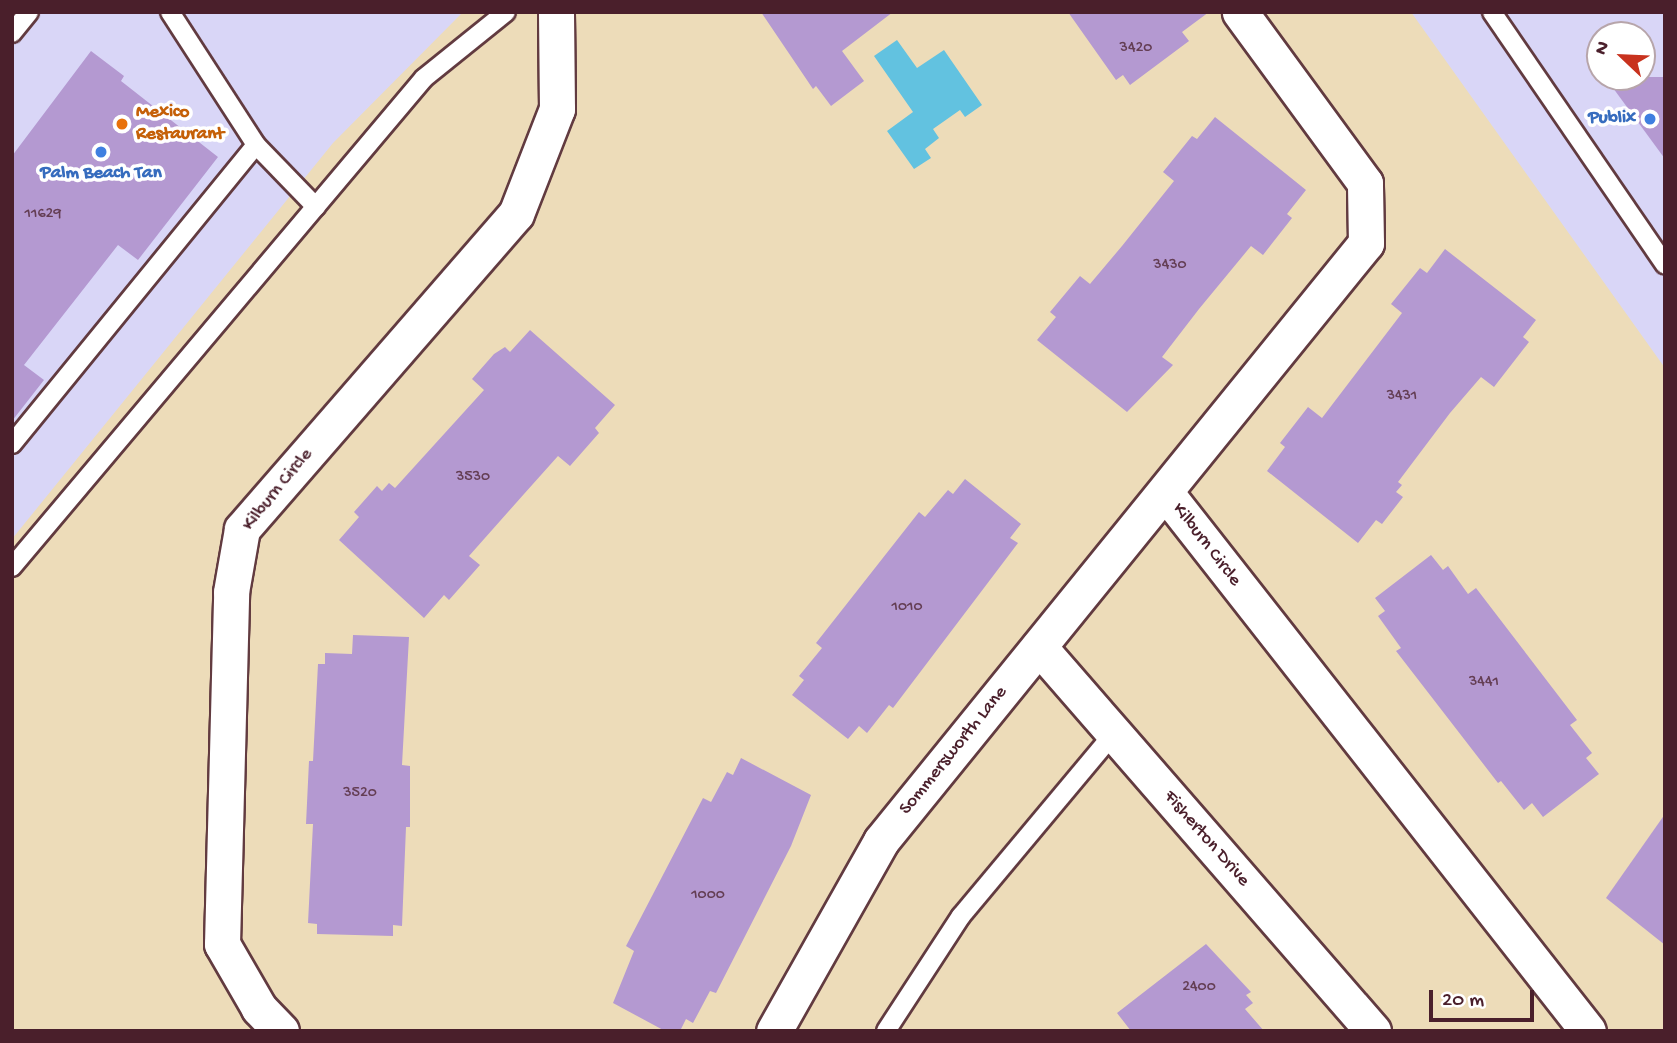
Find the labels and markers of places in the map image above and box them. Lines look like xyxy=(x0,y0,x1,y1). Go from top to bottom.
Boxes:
place label: Mexico Restaurant xyxy=(136,102,224,146)
place label: Publix xyxy=(1588,108,1636,130)
marker: Publix xyxy=(1642,111,1658,127)
marker: Mexico Restaurant xyxy=(114,116,130,132)
marker: Palm Beach Tan xyxy=(93,144,109,160)
place label: Palm Beach Tan xyxy=(40,163,162,185)

